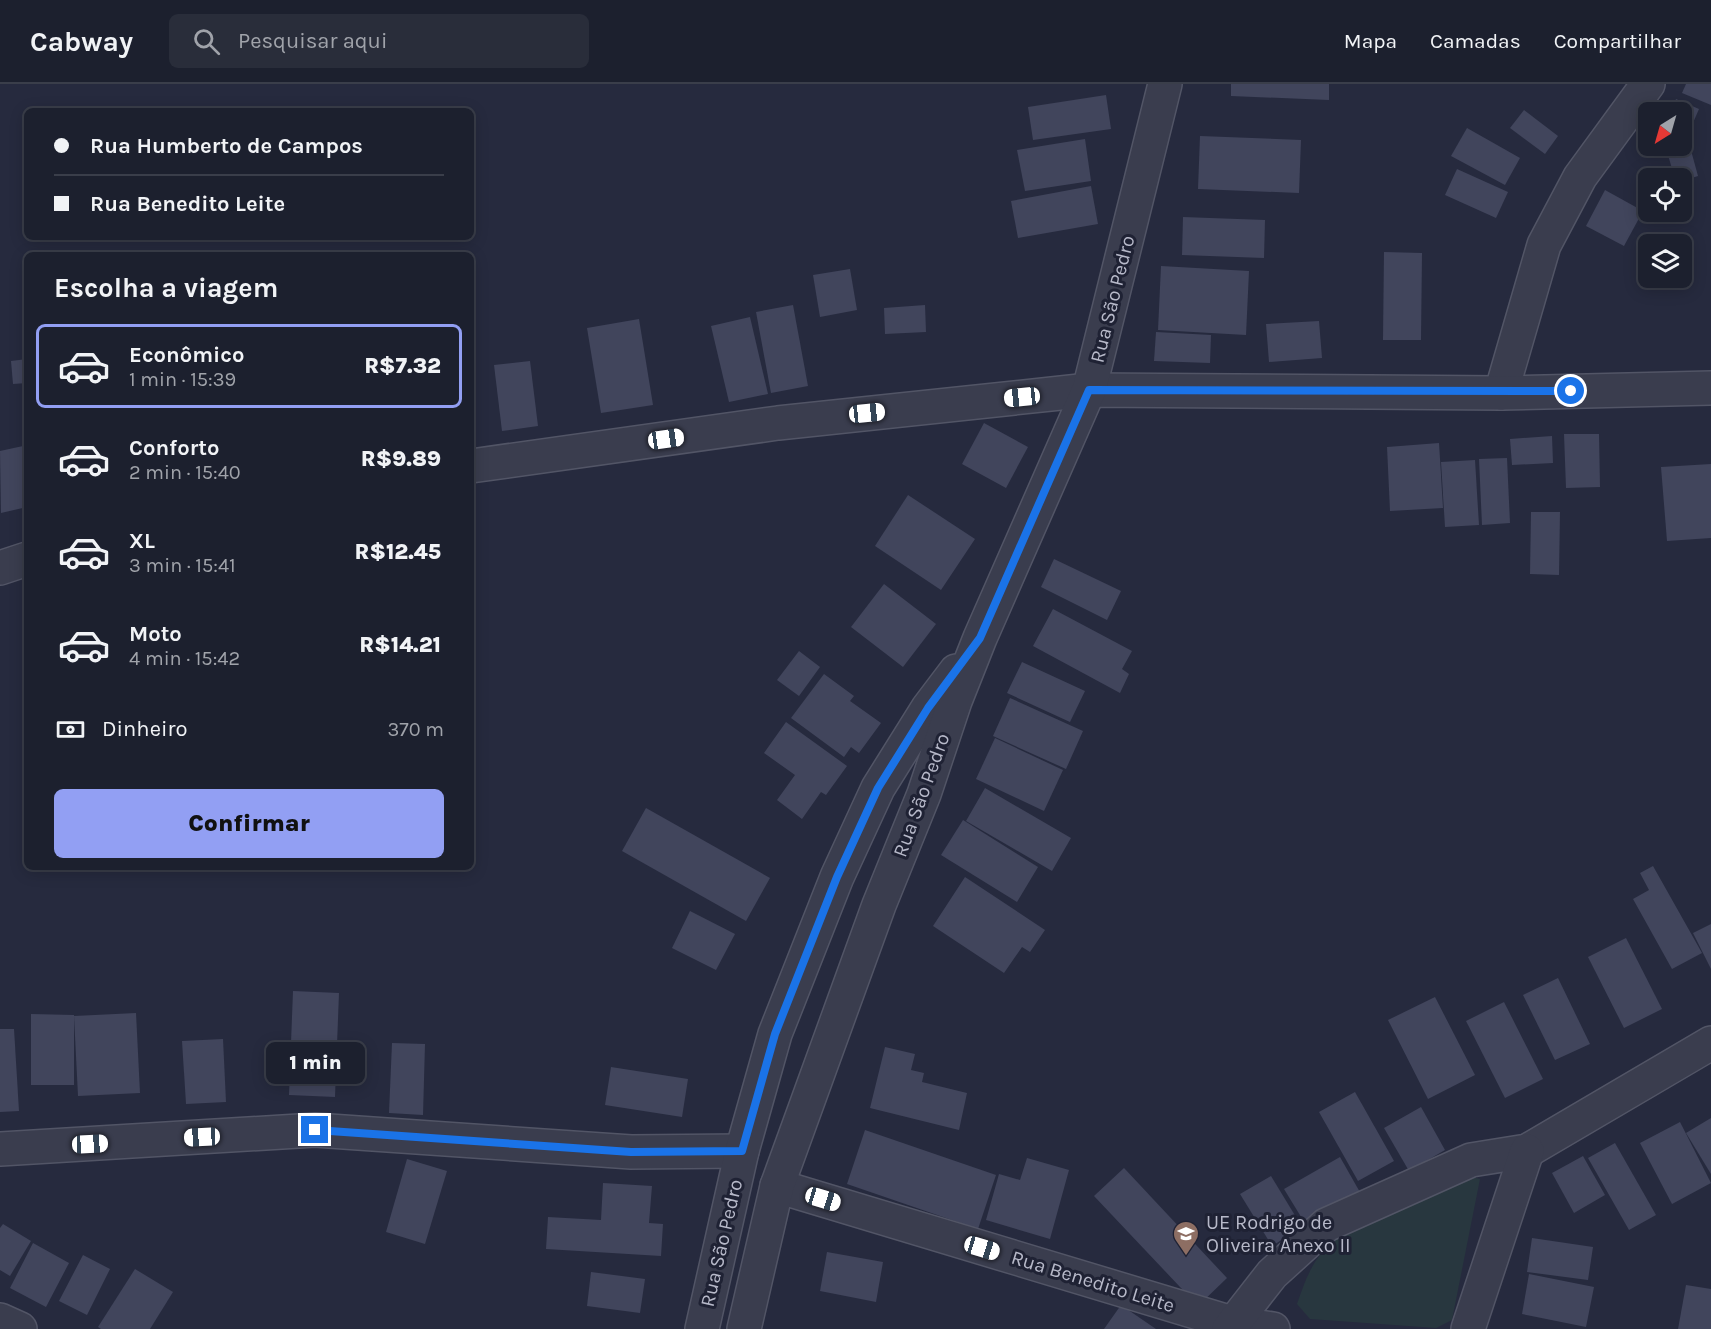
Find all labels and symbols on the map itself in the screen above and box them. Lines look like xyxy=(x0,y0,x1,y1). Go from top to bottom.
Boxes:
north arrow xyxy=(1638,102,1692,156)
street label: Rua São Pedro xyxy=(1086,233,1139,365)
route start xyxy=(1557,377,1584,404)
car xyxy=(1003,386,1041,408)
car xyxy=(848,402,886,424)
car xyxy=(647,428,685,450)
street label: Rua São Pedro xyxy=(888,730,955,860)
callout: 1 min xyxy=(266,1043,364,1085)
route end xyxy=(301,1116,328,1143)
car xyxy=(184,1127,220,1147)
car xyxy=(72,1134,108,1154)
street label: Rua São Pedro xyxy=(696,1177,747,1309)
car xyxy=(803,1185,843,1213)
place label: UE Rodrigo de Oliveira Anexo II xyxy=(1206,1211,1351,1257)
school or university icon: UE Rodrigo de Oliveira Anexo II xyxy=(1171,1219,1201,1257)
car xyxy=(962,1234,1002,1262)
street label: Rua Benedito Leite xyxy=(1008,1246,1177,1317)

